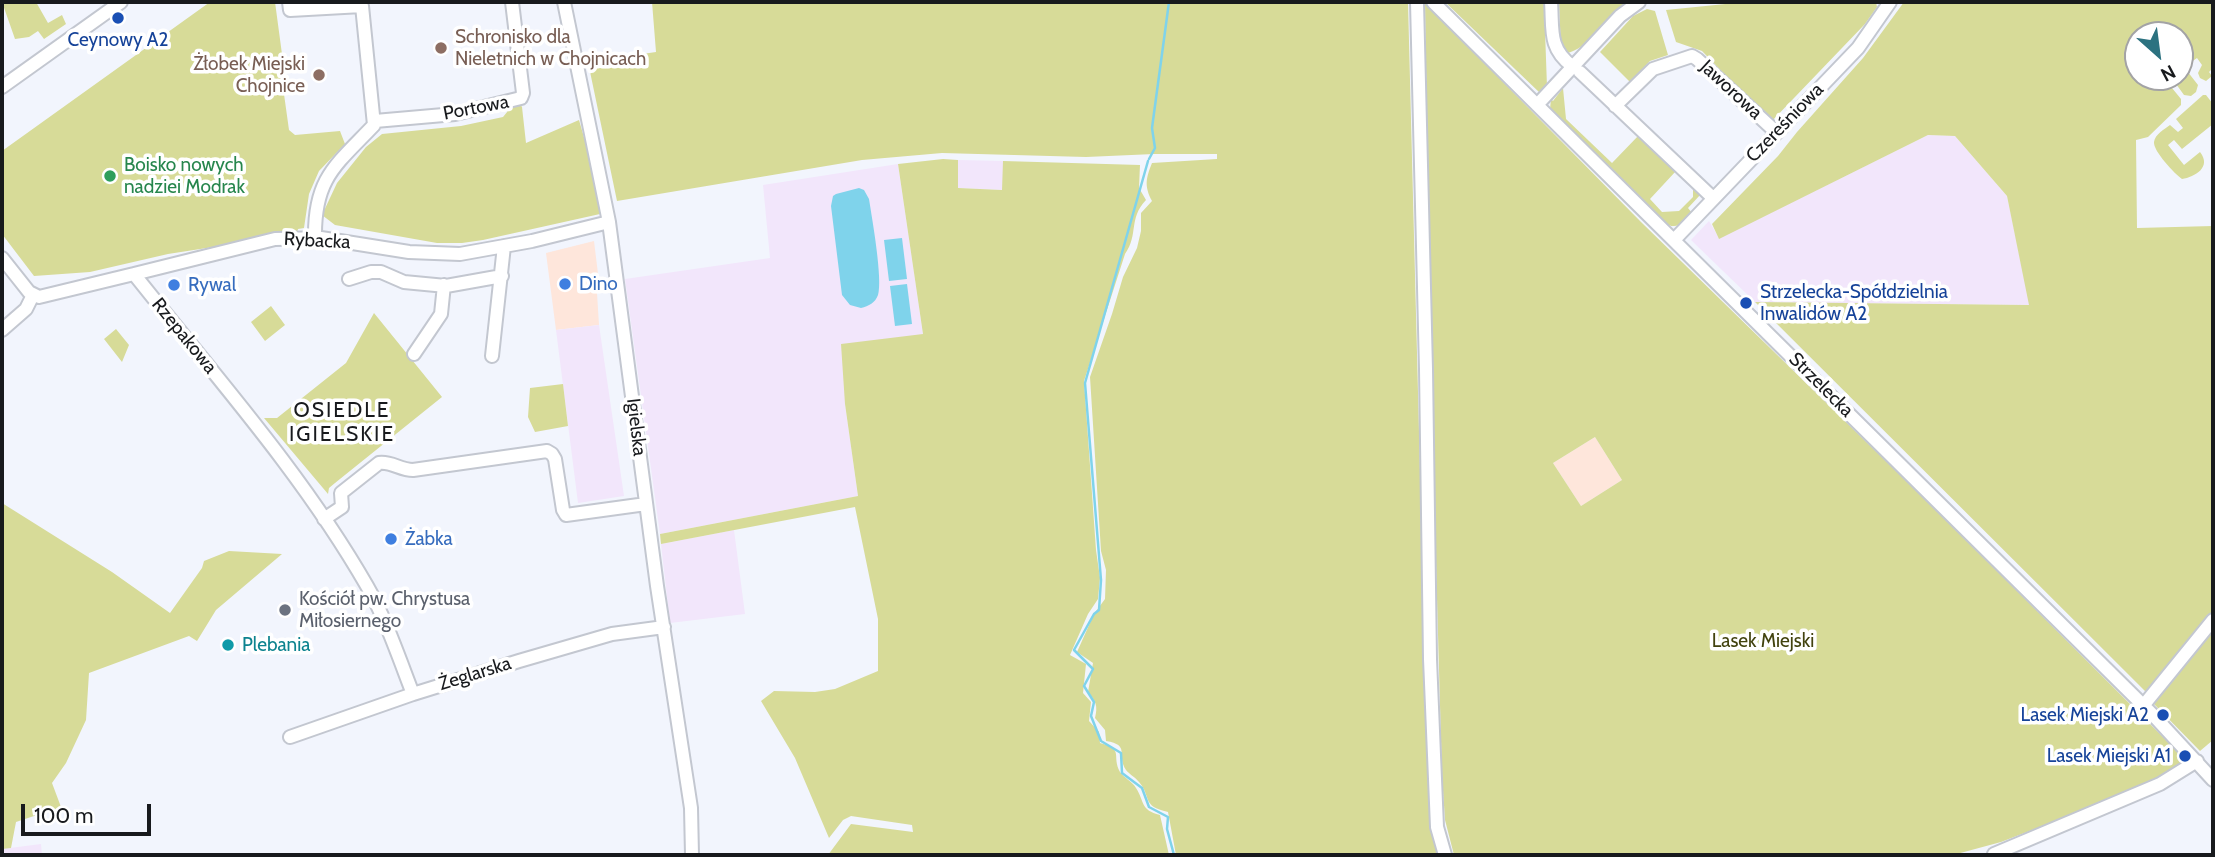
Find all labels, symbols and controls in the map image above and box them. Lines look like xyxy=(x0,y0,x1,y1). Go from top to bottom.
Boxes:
marker: Ceynowy A2 xyxy=(110,10,126,26)
north arrow xyxy=(2124,21,2194,91)
place label: Schronisko dla Nieletnich w Chojnicach xyxy=(455,26,646,70)
place label: Ceynowy A2 xyxy=(68,29,168,51)
marker: Schronisko dla Nieletnich w Chojnicach xyxy=(433,40,449,56)
place label: Żłobek Miejski Chojnice xyxy=(193,53,305,97)
street label: Jaworowa xyxy=(1695,56,1767,124)
text: N xyxy=(2157,60,2179,87)
marker: Żłobek Miejski Chojnice xyxy=(311,67,327,83)
street label: Czereśniowa xyxy=(1742,79,1828,167)
street label: Portowa xyxy=(441,90,511,126)
place label: Boisko nowych nadziei Modrak xyxy=(124,154,245,198)
marker: Boisko nowych nadziei Modrak xyxy=(102,168,118,184)
street label: Rybacka xyxy=(283,228,351,254)
place label: Dino xyxy=(579,273,618,295)
place label: Rywal xyxy=(188,274,236,296)
marker: Dino xyxy=(557,276,573,292)
marker: Rywal xyxy=(166,277,182,293)
place label: Strzelecka-Spółdzielnia Inwalidów A2 xyxy=(1760,281,1948,325)
street label: Rzepakowa xyxy=(147,294,221,378)
marker: Strzelecka-Spółdzielnia Inwalidów A2 xyxy=(1738,295,1754,311)
street label: Strzelecka xyxy=(1784,348,1858,422)
street label: Igielska xyxy=(621,397,651,457)
district label: OSIEDLE IGIELSKIE xyxy=(290,398,394,448)
place label: Żabka xyxy=(405,528,453,550)
marker: Żabka xyxy=(383,531,399,547)
place label: Kościół pw. Chrystusa Miłosiernego xyxy=(299,588,470,632)
marker: Kościół pw. Chrystusa Miłosiernego xyxy=(277,602,293,618)
park label: Lasek Miejski xyxy=(1712,630,1814,652)
place label: Plebania xyxy=(242,634,310,656)
marker: Plebania xyxy=(220,637,236,653)
street label: Żeglarska xyxy=(436,652,514,696)
place label: Lasek Miejski A2 xyxy=(2021,704,2149,726)
marker: Lasek Miejski A2 xyxy=(2155,707,2171,723)
place label: Lasek Miejski A1 xyxy=(2047,745,2171,767)
marker: Lasek Miejski A1 xyxy=(2177,748,2193,764)
scale bar xyxy=(24,790,154,834)
text: 100 m xyxy=(34,803,93,828)

